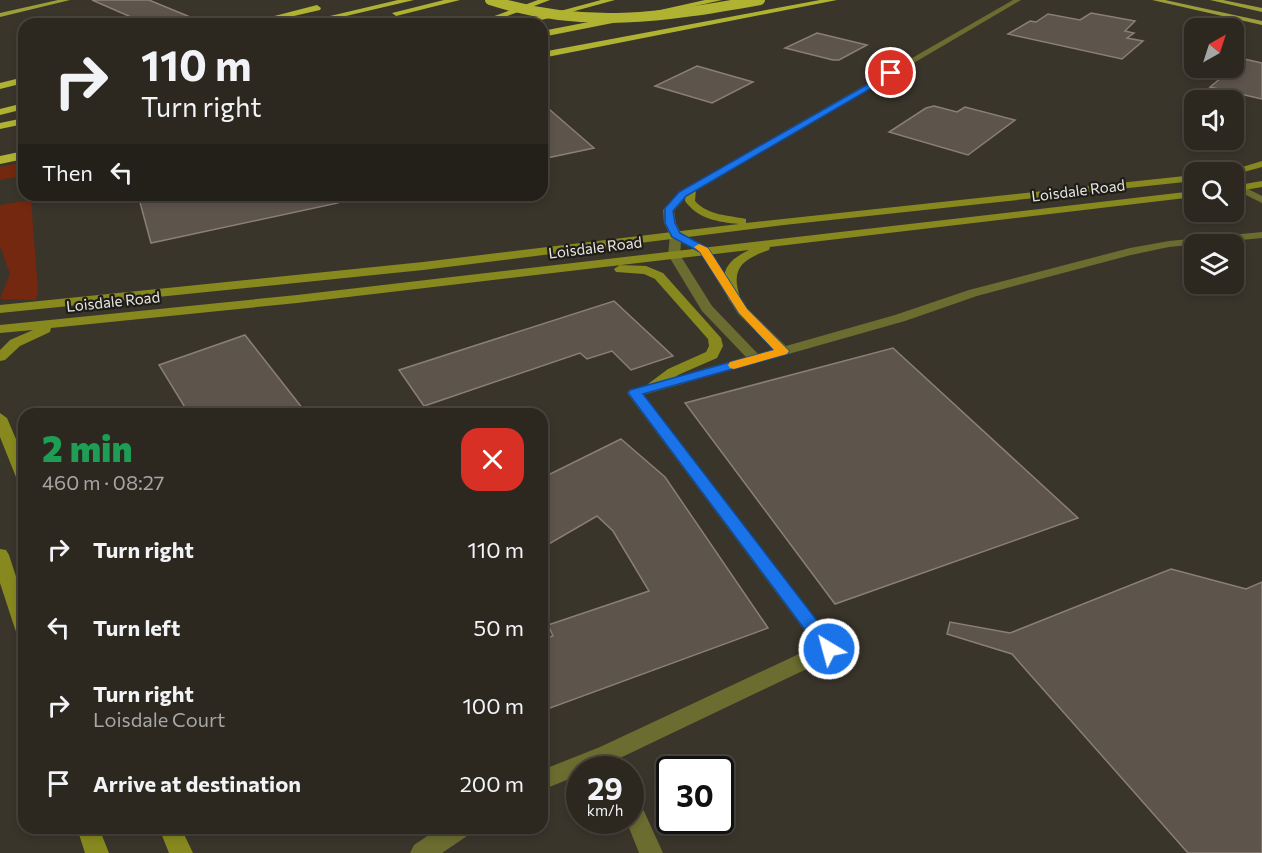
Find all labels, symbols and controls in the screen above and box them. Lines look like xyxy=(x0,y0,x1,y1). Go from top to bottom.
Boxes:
north arrow xyxy=(1184,18,1244,78)
map controls xyxy=(1184,18,1244,294)
text: 110 m xyxy=(141,38,252,90)
icon: right xyxy=(42,42,120,120)
pin xyxy=(865,47,916,98)
icon: arrive xyxy=(874,56,907,89)
text: Turn right xyxy=(141,90,261,123)
button: sound xyxy=(1184,90,1244,150)
icon: left xyxy=(105,156,138,189)
text: Then xyxy=(42,159,93,186)
button: search xyxy=(1184,162,1244,222)
street label: Loisdale Road xyxy=(1030,175,1126,205)
street label: Loisdale Road xyxy=(547,232,643,262)
button: layers xyxy=(1184,234,1244,294)
street label: Loisdale Road xyxy=(65,287,161,315)
text: 2 min xyxy=(42,425,132,469)
button: close xyxy=(461,428,524,491)
text: 460 m · 08:27 xyxy=(42,470,164,494)
icon: right xyxy=(42,533,75,566)
text: Turn right xyxy=(93,536,194,563)
text: 110 m xyxy=(467,536,524,563)
icon: left xyxy=(42,611,75,644)
text: Turn left xyxy=(93,614,180,641)
text: 50 m xyxy=(474,614,524,641)
position arrow xyxy=(797,617,861,681)
text: Turn right xyxy=(93,680,194,707)
icon: right xyxy=(42,689,75,722)
text: 100 m xyxy=(462,692,524,719)
text: Loisdale Court xyxy=(93,707,225,731)
speed limit sign: 30 xyxy=(656,756,734,834)
icon: arrive xyxy=(42,767,75,800)
text: 29 xyxy=(587,769,623,806)
text: Arrive at destination xyxy=(93,770,301,797)
text: 200 m xyxy=(460,770,524,797)
text: km/h xyxy=(587,801,623,819)

